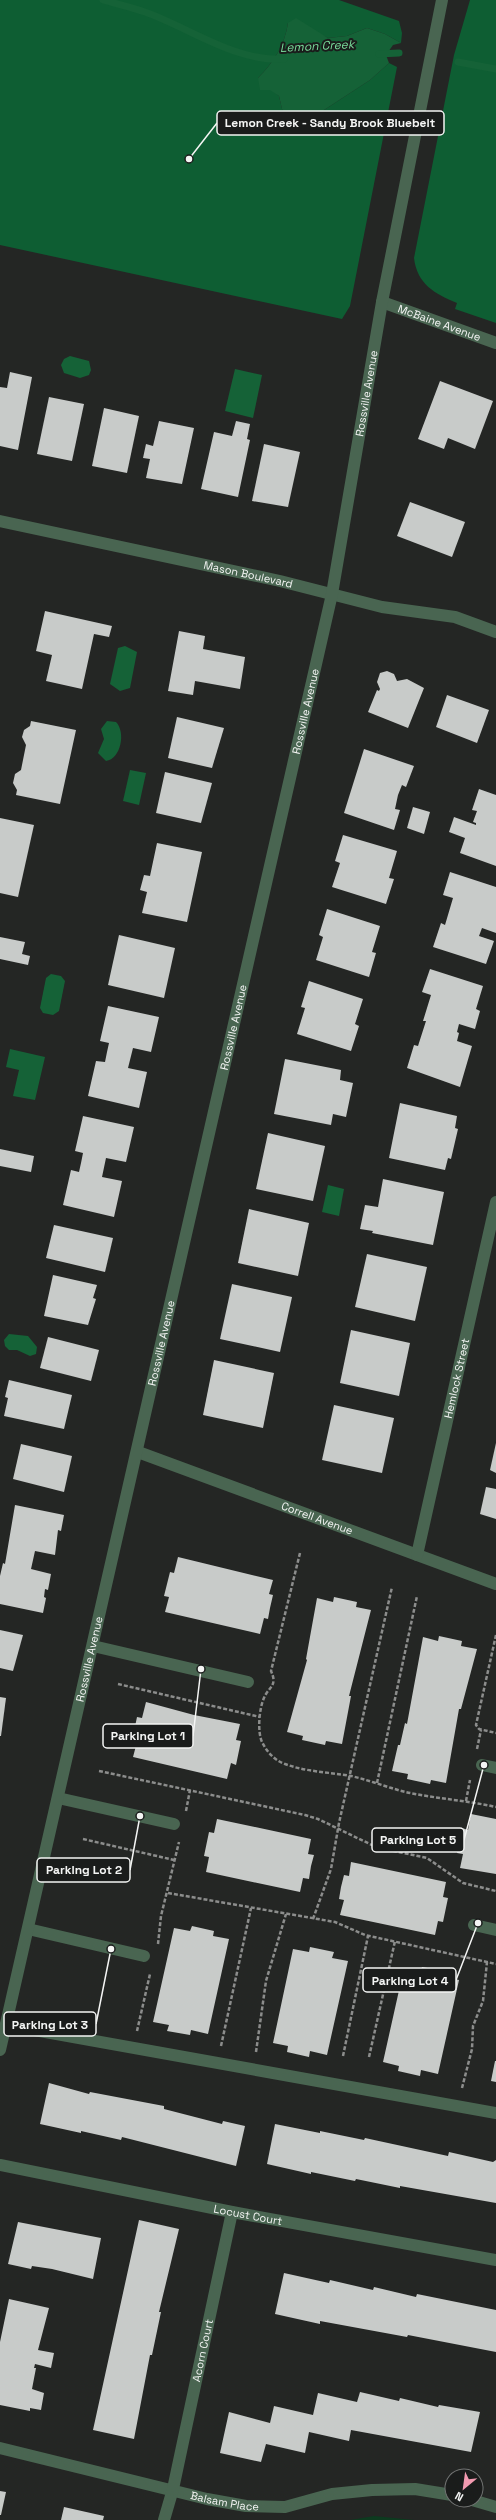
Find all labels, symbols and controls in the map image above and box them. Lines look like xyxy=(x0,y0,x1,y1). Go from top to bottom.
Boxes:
water label: Lemon Creek xyxy=(279,36,356,56)
callout: Lemon Creek - Sandy Brook Bluebelt xyxy=(217,111,444,135)
text: Lemon Creek - Sandy Brook Bluebelt xyxy=(225,115,435,131)
street label: McBaine Avenue xyxy=(396,301,483,344)
street label: Rossville Avenue xyxy=(352,349,381,437)
street label: Mason Boulevard xyxy=(202,558,294,591)
street label: Rossville Avenue xyxy=(289,667,322,755)
street label: Rossville Avenue xyxy=(217,983,250,1071)
street label: Rossville Avenue xyxy=(145,1299,178,1387)
street label: Hemlock Street xyxy=(441,1337,472,1420)
street label: Correll Avenue xyxy=(279,1498,355,1538)
street label: Rossville Avenue xyxy=(73,1615,106,1703)
callout: Parking Lot 1 xyxy=(103,1724,193,1748)
text: Parking Lot 1 xyxy=(111,1728,185,1744)
callout: Parking Lot 5 xyxy=(372,1828,464,1852)
text: Parking Lot 5 xyxy=(380,1832,456,1848)
callout: Parking Lot 2 xyxy=(37,1858,130,1882)
text: Parking Lot 2 xyxy=(46,1862,122,1878)
callout: Parking Lot 4 xyxy=(363,1968,456,1992)
text: Parking Lot 4 xyxy=(372,1973,449,1989)
callout: Parking Lot 3 xyxy=(4,2012,96,2036)
text: Parking Lot 3 xyxy=(12,2017,88,2033)
street label: Locust Court xyxy=(213,2201,283,2228)
street label: Acorn Court xyxy=(189,2318,216,2383)
north arrow xyxy=(444,2468,484,2508)
street label: Balsam Place xyxy=(189,2488,259,2513)
text: N xyxy=(453,2489,466,2505)

